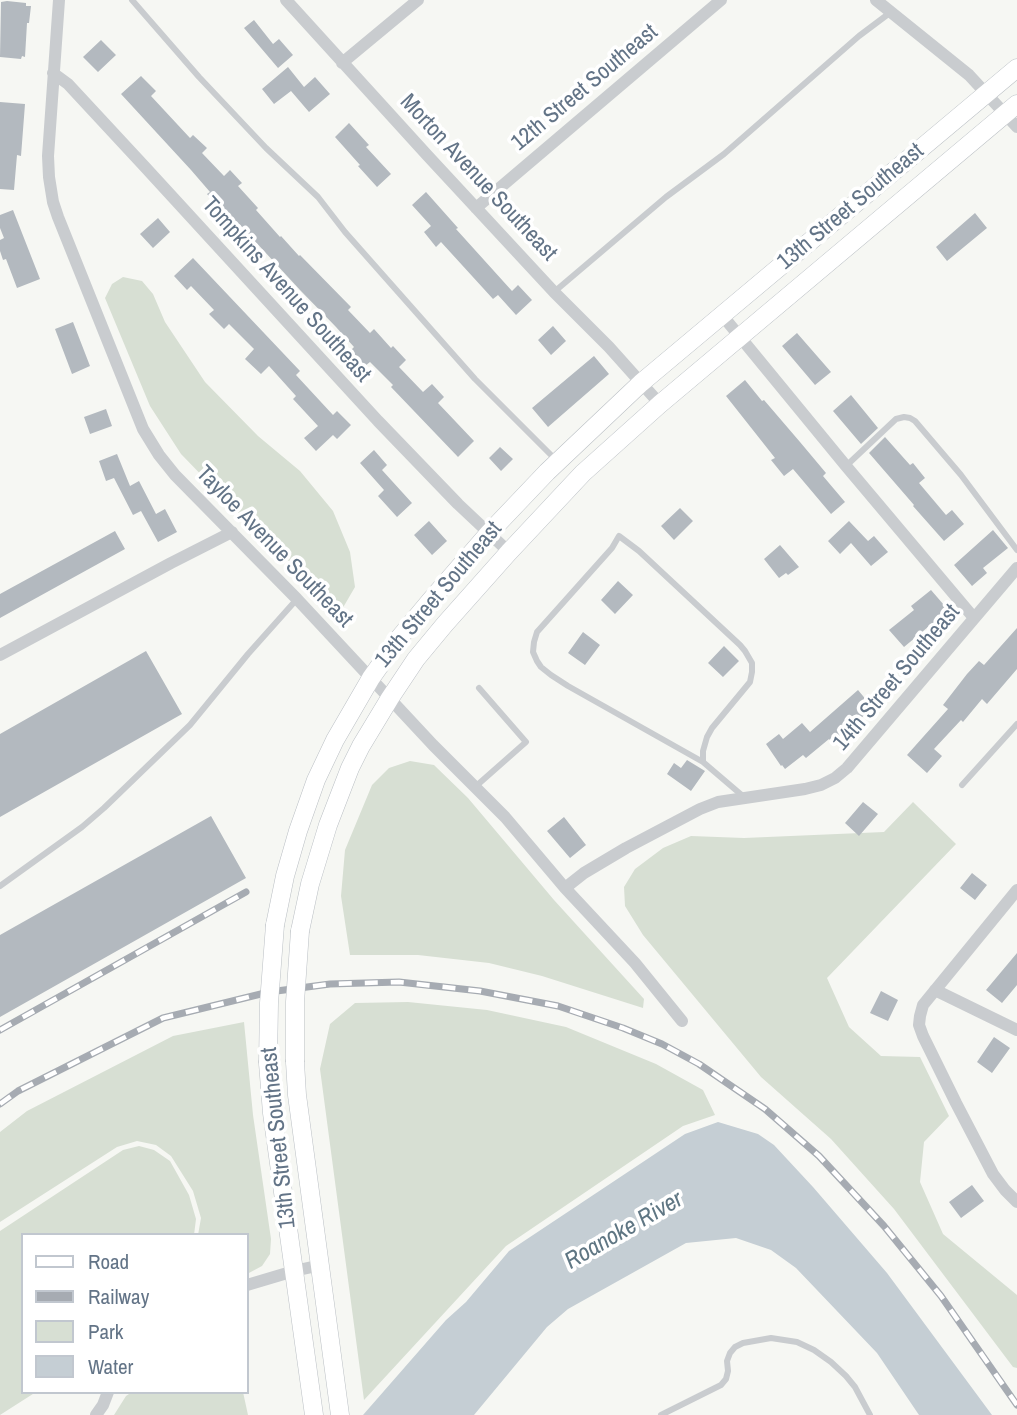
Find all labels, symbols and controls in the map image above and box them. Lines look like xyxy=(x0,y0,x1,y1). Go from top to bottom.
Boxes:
street label: 12th Street Southeast xyxy=(506,19,664,157)
street label: Morton Avenue Southeast xyxy=(394,89,562,267)
street label: 13th Street Southeast xyxy=(772,138,930,276)
street label: Tompkins Avenue Southeast xyxy=(196,192,376,388)
street label: Tayloe Avenue Southeast xyxy=(190,460,358,634)
street label: 13th Street Southeast xyxy=(370,516,508,674)
street label: 14th Street Southeast xyxy=(828,599,966,757)
street label: 13th Street Southeast xyxy=(256,1046,302,1230)
water label: Roanoke River xyxy=(560,1186,688,1276)
legend xyxy=(21,1233,248,1394)
text: Road xyxy=(88,1247,129,1276)
text: Railway xyxy=(88,1282,149,1311)
text: Park xyxy=(88,1317,123,1346)
text: Water xyxy=(88,1352,133,1381)

